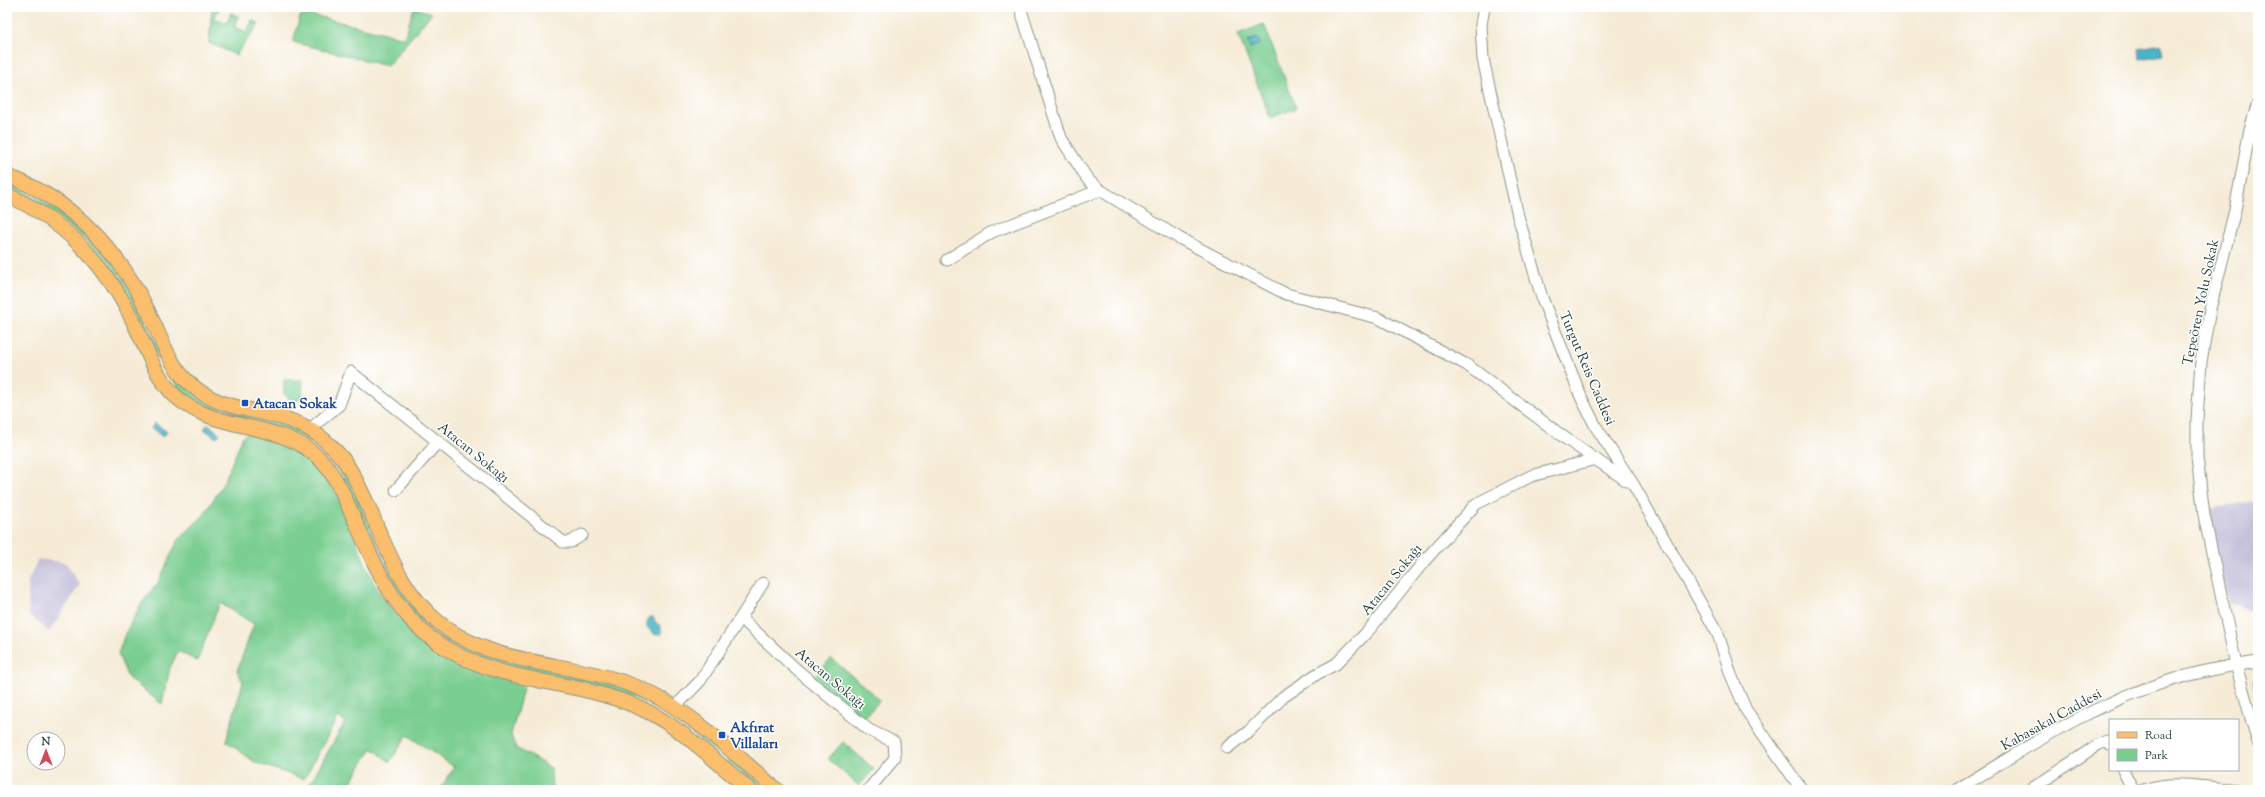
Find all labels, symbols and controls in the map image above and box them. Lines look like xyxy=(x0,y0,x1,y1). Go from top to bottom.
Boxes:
street label: Tepeören Yolu Sokak xyxy=(2179,237,2225,367)
street label: Turgut Reis Caddesi xyxy=(1553,309,1619,429)
place label: Atacan Sokak xyxy=(253,395,337,415)
marker: Atacan Sokak xyxy=(240,398,250,408)
street label: Atacan Sokağı xyxy=(433,418,513,489)
street label: Atacan Sokağı xyxy=(1357,540,1428,620)
street label: Atacan Sokağı xyxy=(790,644,869,715)
street label: Kabasakal Caddesi xyxy=(1998,685,2106,757)
place label: Akfırat Villaları xyxy=(730,719,778,755)
legend xyxy=(2109,719,2239,771)
text: Road xyxy=(2145,727,2172,745)
marker: Akfırat Villaları xyxy=(717,730,727,740)
north arrow xyxy=(26,731,66,771)
text: N xyxy=(41,734,51,750)
text: Park xyxy=(2145,747,2168,765)

